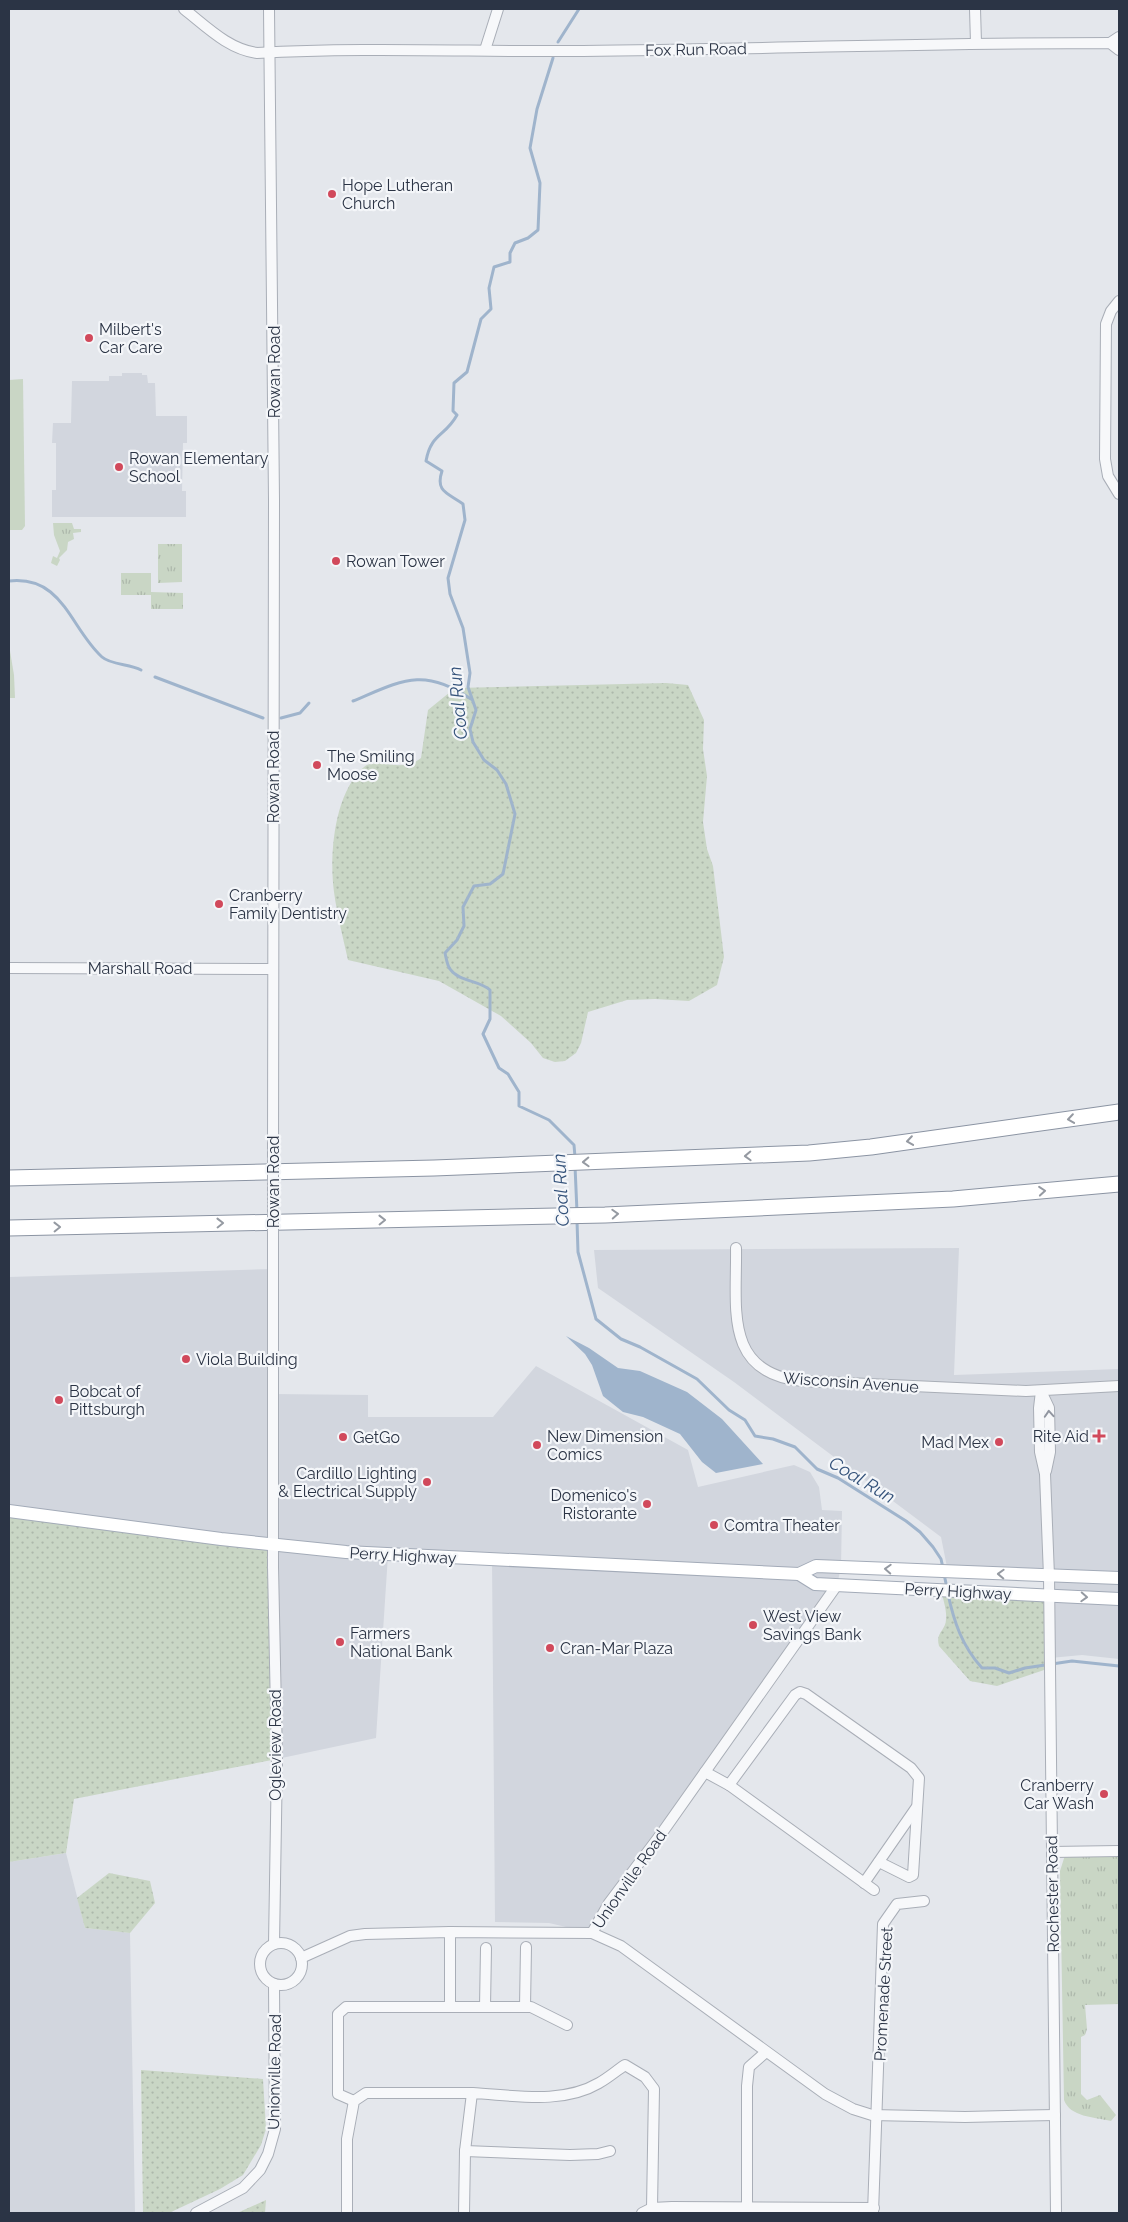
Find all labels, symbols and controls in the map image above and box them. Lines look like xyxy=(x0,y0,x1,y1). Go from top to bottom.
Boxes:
street label: Fox Run Road xyxy=(645,39,747,60)
place label: Hope Lutheran Church xyxy=(342,176,453,213)
marker: Hope Lutheran Church xyxy=(326,188,338,200)
place label: Milbert's Car Care xyxy=(99,320,162,357)
street label: Rowan Road xyxy=(265,326,284,418)
marker: Milbert's Car Care xyxy=(83,332,95,344)
place label: Rowan Elementary School xyxy=(129,449,269,486)
marker: Rowan Elementary School xyxy=(113,461,125,473)
place label: Rowan Tower xyxy=(346,552,445,571)
marker: Rowan Tower xyxy=(330,555,342,567)
water label: Coal Run xyxy=(444,666,471,740)
street label: Rowan Road xyxy=(264,731,283,823)
place label: The Smiling Moose xyxy=(327,747,415,784)
marker: The Smiling Moose xyxy=(311,759,323,771)
place label: Cranberry Family Dentistry xyxy=(229,886,347,923)
marker: Cranberry Family Dentistry xyxy=(213,898,225,910)
street label: Marshall Road xyxy=(88,959,192,978)
one-way arrow xyxy=(1067,1113,1075,1124)
street label: Rowan Road xyxy=(264,1136,283,1228)
one-way arrow xyxy=(906,1136,914,1146)
one-way arrow xyxy=(744,1150,752,1161)
water label: Coal Run xyxy=(548,1153,573,1227)
one-way arrow xyxy=(582,1157,590,1168)
one-way arrow xyxy=(1039,1186,1047,1197)
one-way arrow xyxy=(611,1209,619,1220)
one-way arrow xyxy=(379,1215,387,1225)
one-way arrow xyxy=(216,1218,224,1229)
one-way arrow xyxy=(54,1222,62,1232)
place label: Viola Building xyxy=(196,1350,298,1369)
marker: Viola Building xyxy=(180,1353,192,1365)
street label: Wisconsin Avenue xyxy=(783,1368,919,1397)
place label: Bobcat of Pittsburgh xyxy=(69,1382,145,1419)
marker: Bobcat of Pittsburgh xyxy=(53,1394,65,1406)
one-way arrow xyxy=(1044,1410,1055,1418)
place label: New Dimension Comics xyxy=(547,1427,663,1464)
place label: Rite Aid xyxy=(1033,1427,1089,1446)
place label: GetGo xyxy=(353,1428,400,1447)
marker: Rite Aid xyxy=(1093,1430,1105,1442)
marker: GetGo xyxy=(337,1431,349,1443)
place label: Mad Mex xyxy=(921,1433,989,1452)
marker: Mad Mex xyxy=(993,1436,1005,1448)
marker: New Dimension Comics xyxy=(531,1439,543,1451)
water label: Coal Run xyxy=(826,1452,899,1507)
place label: Cardillo Lighting & Electrical Supply xyxy=(278,1464,417,1501)
marker: Cardillo Lighting & Electrical Supply xyxy=(421,1476,433,1488)
place label: Domenico's Ristorante xyxy=(550,1486,637,1523)
marker: Domenico's Ristorante xyxy=(641,1498,653,1510)
place label: Comtra Theater xyxy=(724,1516,840,1535)
marker: Comtra Theater xyxy=(708,1519,720,1531)
street label: Perry Highway xyxy=(349,1543,457,1568)
one-way arrow xyxy=(884,1564,892,1575)
one-way arrow xyxy=(996,1569,1004,1579)
street label: Perry Highway xyxy=(904,1579,1012,1604)
one-way arrow xyxy=(1080,1592,1088,1602)
place label: West View Savings Bank xyxy=(763,1607,862,1644)
marker: West View Savings Bank xyxy=(747,1619,759,1631)
place label: Farmers National Bank xyxy=(350,1624,453,1661)
marker: Farmers National Bank xyxy=(334,1636,346,1648)
place label: Cran-Mar Plaza xyxy=(560,1639,673,1658)
marker: Cran-Mar Plaza xyxy=(544,1642,556,1654)
street label: Ogleview Road xyxy=(266,1689,285,1801)
place label: Cranberry Car Wash xyxy=(1020,1776,1094,1813)
marker: Cranberry Car Wash xyxy=(1098,1788,1110,1800)
street label: Unionville Road xyxy=(588,1826,670,1932)
street label: Rochester Road xyxy=(1042,1835,1063,1953)
street label: Promenade Street xyxy=(870,1926,897,2062)
street label: Unionville Road xyxy=(264,2014,285,2130)

